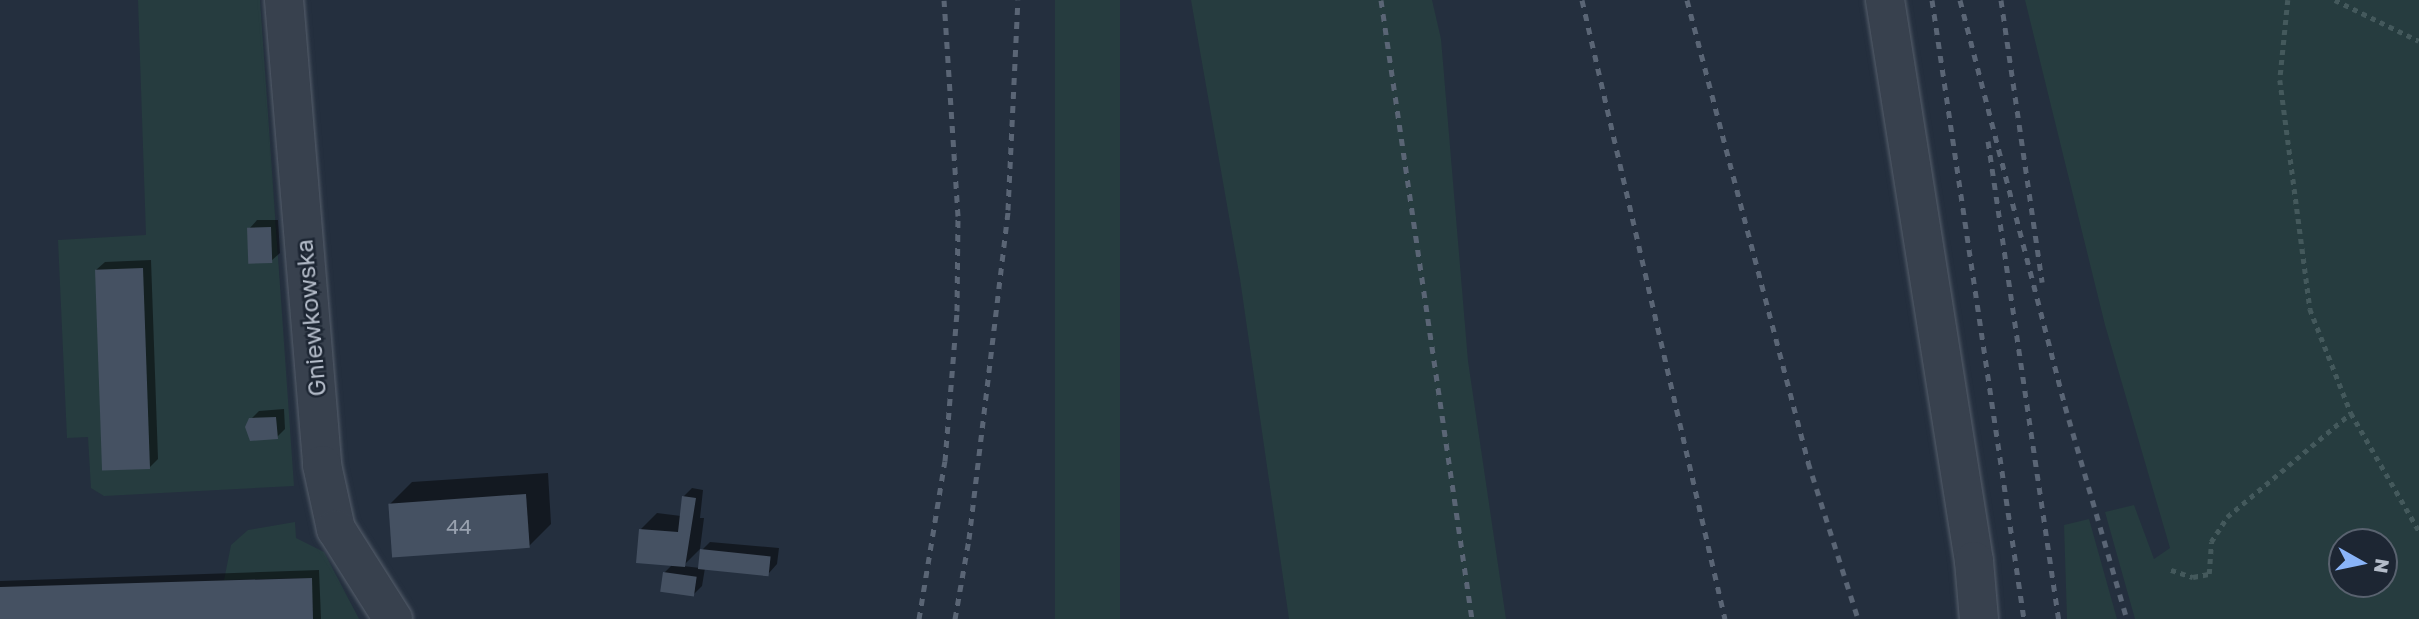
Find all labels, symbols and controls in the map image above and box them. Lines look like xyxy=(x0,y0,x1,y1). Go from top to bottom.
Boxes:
street label: Gniewkowska xyxy=(289,238,331,398)
house number: 44 xyxy=(446,513,472,539)
north arrow xyxy=(2328,528,2398,598)
text: N xyxy=(2370,557,2395,575)

